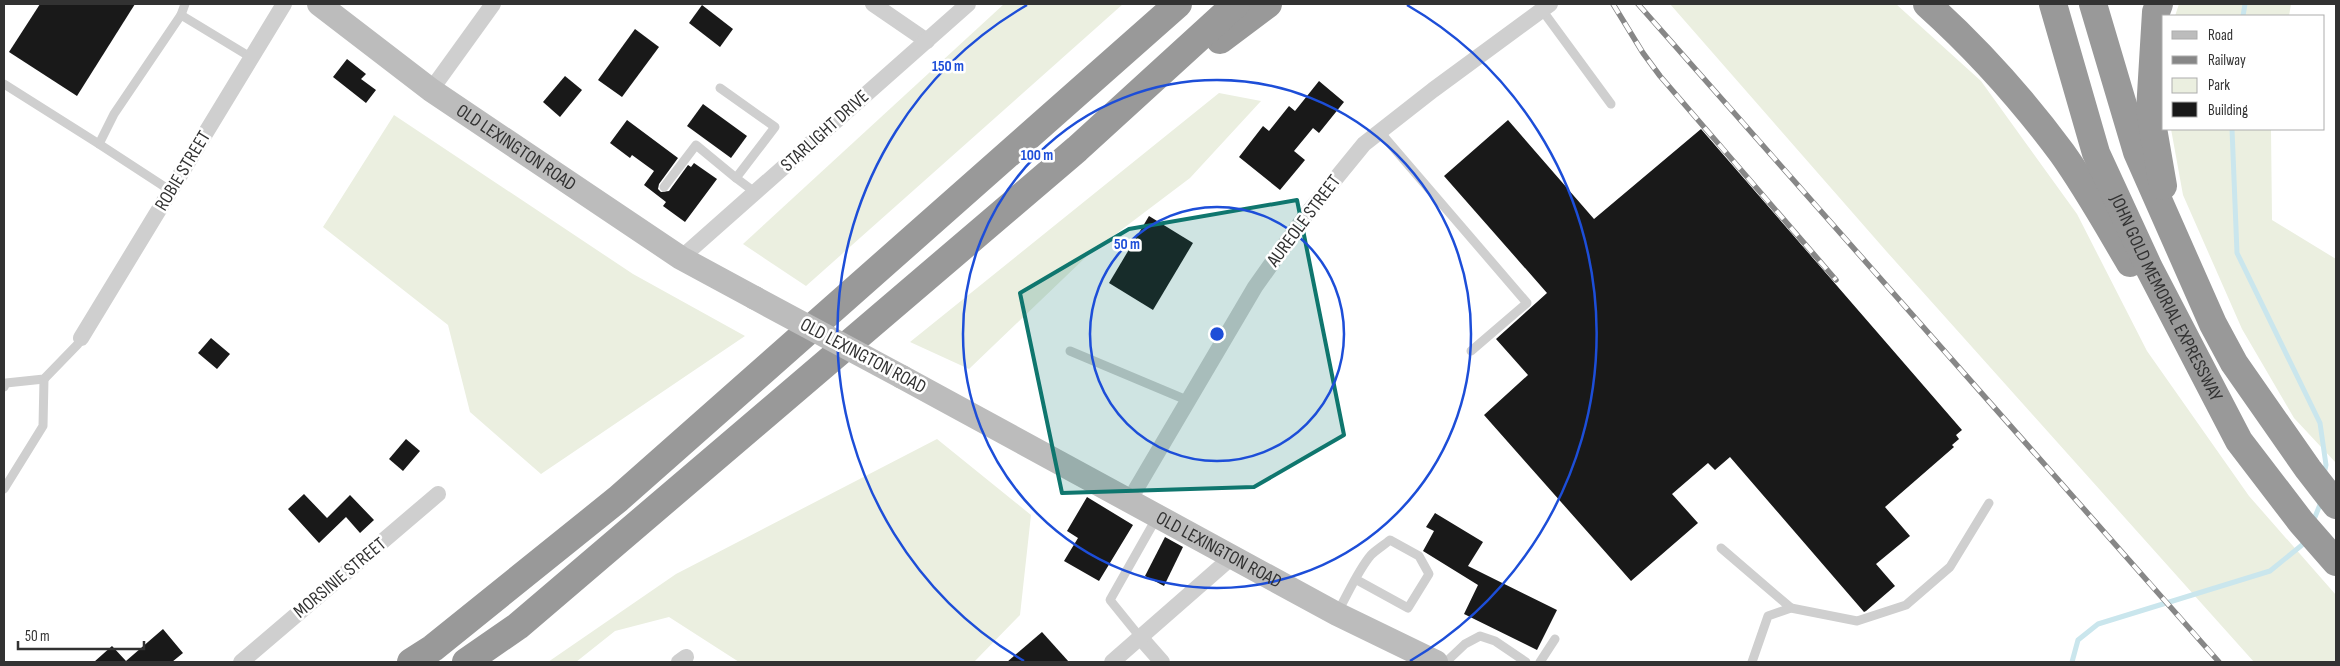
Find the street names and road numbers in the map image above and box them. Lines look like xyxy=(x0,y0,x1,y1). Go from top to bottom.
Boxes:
street label: STARLIGHT DRIVE xyxy=(776,85,874,177)
street label: OLD LEXINGTON ROAD xyxy=(452,99,581,196)
street label: ROBIE STREET xyxy=(150,127,216,215)
street label: AUREOLE STREET xyxy=(1261,170,1346,272)
street label: JOHN GOLD MEMORIAL EXPRESSWAY xyxy=(2105,190,2228,405)
street label: OLD LEXINGTON ROAD xyxy=(796,313,930,399)
street label: OLD LEXINGTON ROAD xyxy=(1152,506,1286,593)
street label: MORSINIE STREET xyxy=(289,532,391,623)

